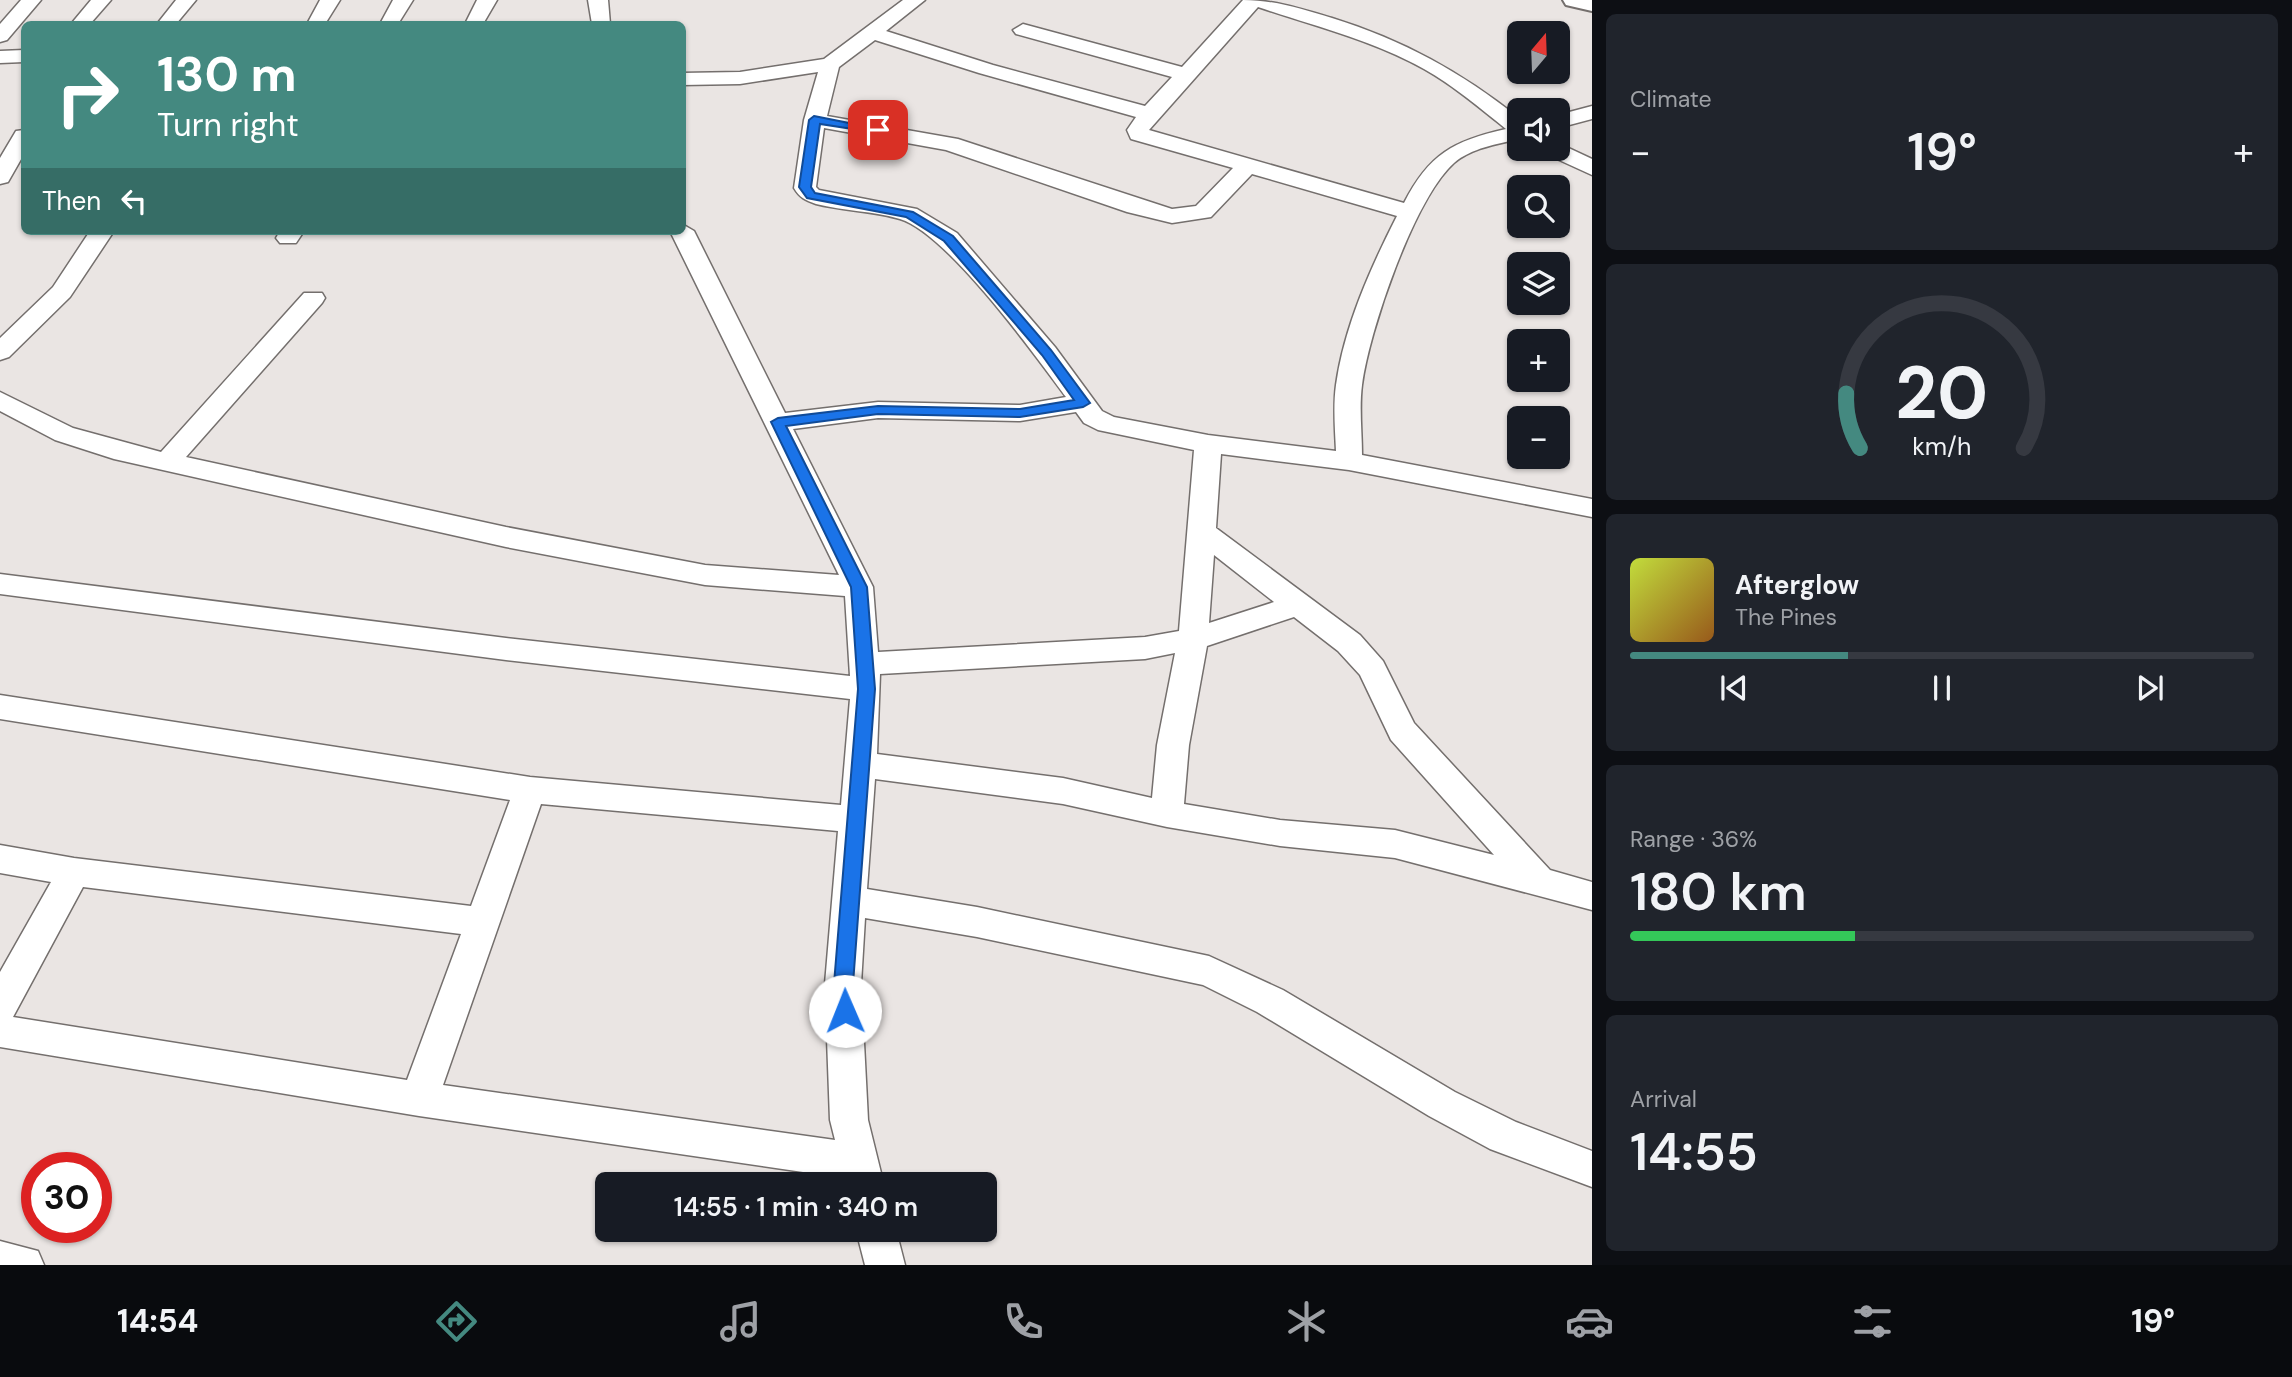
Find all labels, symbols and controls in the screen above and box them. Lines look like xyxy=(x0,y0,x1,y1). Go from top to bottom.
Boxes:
north arrow xyxy=(1507,21,1570,84)
map controls xyxy=(1507,21,1570,469)
text: 130 m xyxy=(157,42,297,106)
icon: right xyxy=(42,49,133,140)
text: Climate xyxy=(1630,84,1712,114)
button: sound xyxy=(1507,98,1570,161)
pin xyxy=(848,100,908,160)
text: Turn right xyxy=(157,104,299,146)
icon: arrive xyxy=(859,111,897,149)
text: 19° xyxy=(1907,118,1977,186)
text: − xyxy=(1630,127,1651,177)
text: + xyxy=(2233,127,2254,177)
button: search xyxy=(1507,175,1570,238)
icon: left xyxy=(115,182,153,220)
text: Then xyxy=(42,184,101,218)
button: layers xyxy=(1507,252,1570,315)
button: + xyxy=(1507,329,1570,392)
text: 20 xyxy=(1896,347,1988,442)
button: − xyxy=(1507,406,1570,469)
text: km/h xyxy=(1912,430,1972,463)
text: Afterglow xyxy=(1735,568,1859,602)
text: The Pines xyxy=(1735,602,1837,632)
icon: previous xyxy=(1715,669,1753,707)
icon: pause xyxy=(1923,669,1961,707)
icon: next xyxy=(2131,669,2169,707)
text: Range · 36% xyxy=(1630,824,1757,854)
text: 180 km xyxy=(1630,858,1807,926)
position arrow xyxy=(808,974,882,1048)
text: Arrival xyxy=(1630,1084,1697,1114)
text: 14:55 xyxy=(1630,1118,1758,1186)
speed limit sign: 30 xyxy=(21,1152,112,1243)
text: 14:55 · 1 min · 340 m xyxy=(674,1190,918,1224)
icon: directions xyxy=(432,1297,481,1346)
icon: music xyxy=(716,1297,765,1346)
icon: phone xyxy=(999,1297,1048,1346)
icon: climate xyxy=(1282,1297,1331,1346)
icon: car xyxy=(1565,1297,1614,1346)
icon: filters xyxy=(1848,1297,1897,1346)
text: 14:54 xyxy=(117,1300,198,1342)
text: 19° xyxy=(2131,1300,2175,1342)

